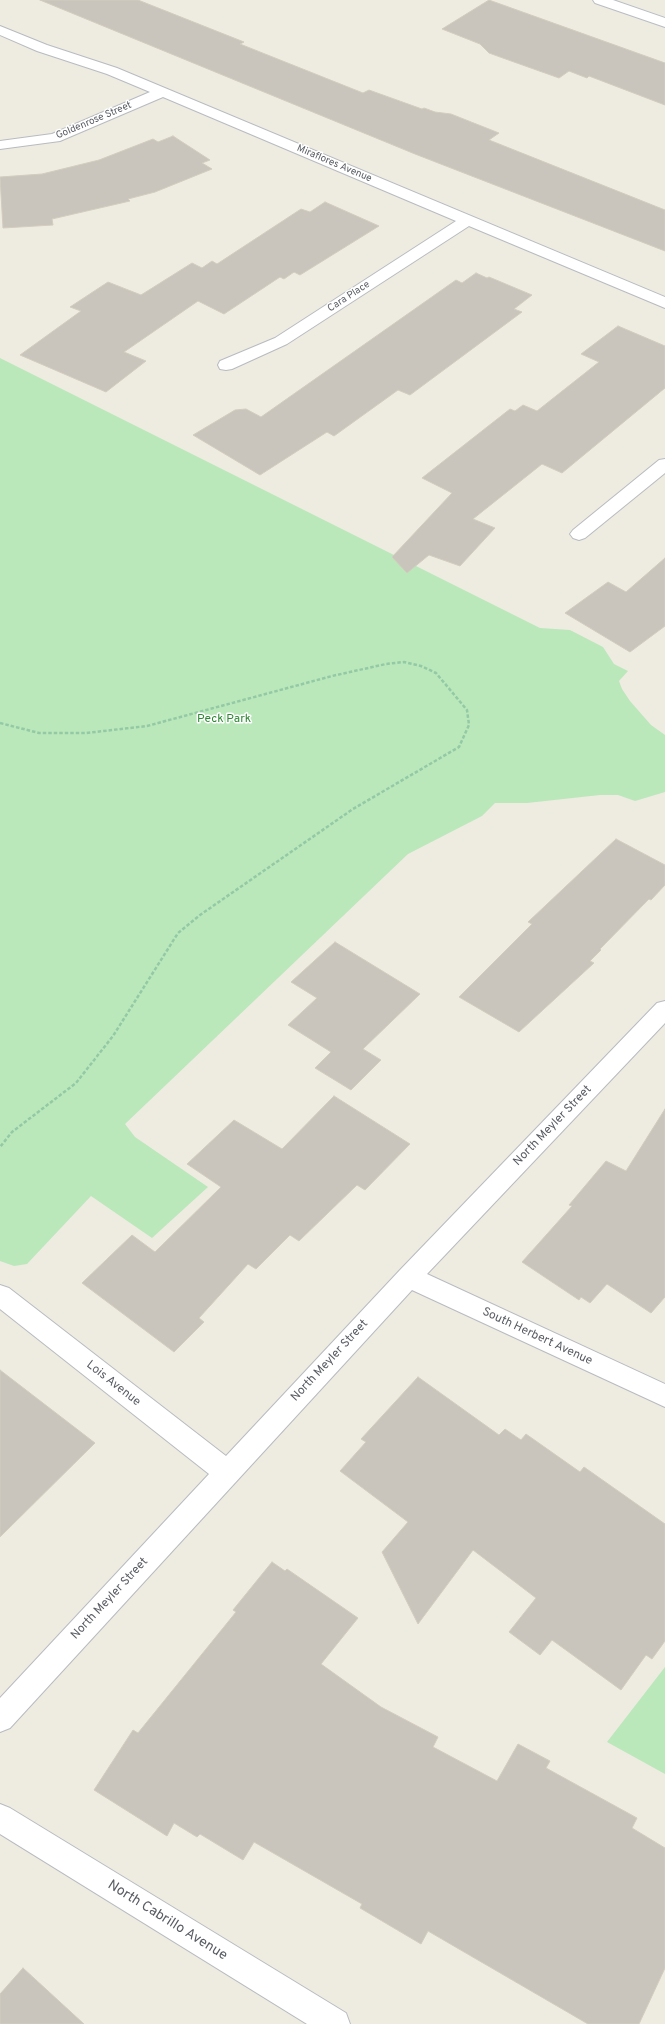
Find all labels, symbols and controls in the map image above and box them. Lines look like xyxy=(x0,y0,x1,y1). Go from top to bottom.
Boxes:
street label: Goldenrose Street xyxy=(54,100,134,142)
street label: Miraflores Avenue xyxy=(295,143,373,185)
street label: Cara Place xyxy=(326,279,372,315)
park label: Peck Park xyxy=(197,713,251,727)
street label: North Meyler Street xyxy=(511,1083,595,1169)
street label: South Herbert Avenue xyxy=(480,1305,594,1369)
street label: North Meyler Street xyxy=(288,1317,372,1405)
street label: Lois Avenue xyxy=(83,1358,143,1410)
street label: North Meyler Street xyxy=(68,1555,152,1643)
street label: North Cabrillo Avenue xyxy=(104,1877,230,1965)

